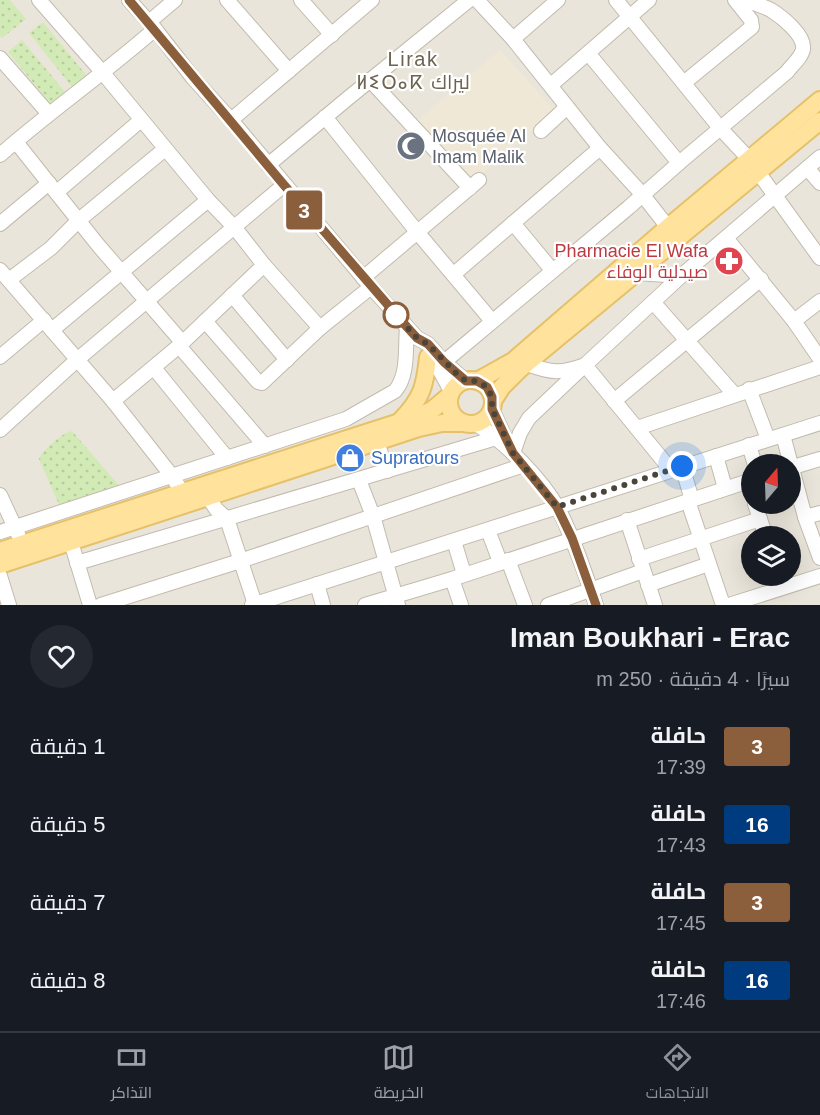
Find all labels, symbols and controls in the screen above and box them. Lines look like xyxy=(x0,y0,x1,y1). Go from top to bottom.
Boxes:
district label: Lirak ⵍⵉⵔⴰⴽ ليراك xyxy=(356,48,470,94)
place label: Mosquée Al Imam Malik xyxy=(432,126,526,167)
mosque icon: Mosquée Al Imam Malik xyxy=(395,130,427,162)
line badge: 3 xyxy=(284,190,324,230)
text: 3 xyxy=(298,199,310,222)
place label: Pharmacie El Wafa صيدلية الوفاء xyxy=(555,241,709,283)
pharmacy icon: Pharmacie El Wafa صيدلية الوفاء xyxy=(713,245,745,277)
unlabelled marker xyxy=(383,302,409,328)
shop icon: Supratours xyxy=(334,442,366,474)
place label: Supratours xyxy=(371,448,459,468)
your location xyxy=(667,451,697,481)
north arrow xyxy=(741,454,801,514)
map controls xyxy=(741,454,801,586)
button: layers xyxy=(741,526,801,586)
text: Iman Boukhari - Erac xyxy=(510,622,790,653)
button: heart xyxy=(30,625,93,688)
text: سيرًا · 4 دقيقة · 250 m xyxy=(596,668,790,690)
text: حافلة xyxy=(651,723,706,748)
text: 1 دقيقة xyxy=(30,734,106,759)
text: 3 xyxy=(751,735,763,758)
text: 17:39 xyxy=(656,756,706,778)
text: حافلة xyxy=(651,801,706,826)
text: 5 دقيقة xyxy=(30,812,106,837)
text: 16 xyxy=(745,813,769,836)
text: 17:43 xyxy=(656,834,706,856)
text: حافلة xyxy=(651,879,706,904)
text: 7 دقيقة xyxy=(30,890,106,915)
text: 3 xyxy=(751,891,763,914)
text: 17:45 xyxy=(656,912,706,934)
text: حافلة xyxy=(651,957,706,982)
text: 8 دقيقة xyxy=(30,968,106,993)
text: 16 xyxy=(745,969,769,992)
text: 17:46 xyxy=(656,990,706,1012)
tab: التذاكر xyxy=(111,1041,152,1107)
tab: الخريطة xyxy=(374,1041,424,1107)
tab: الاتجاهات xyxy=(646,1041,709,1107)

